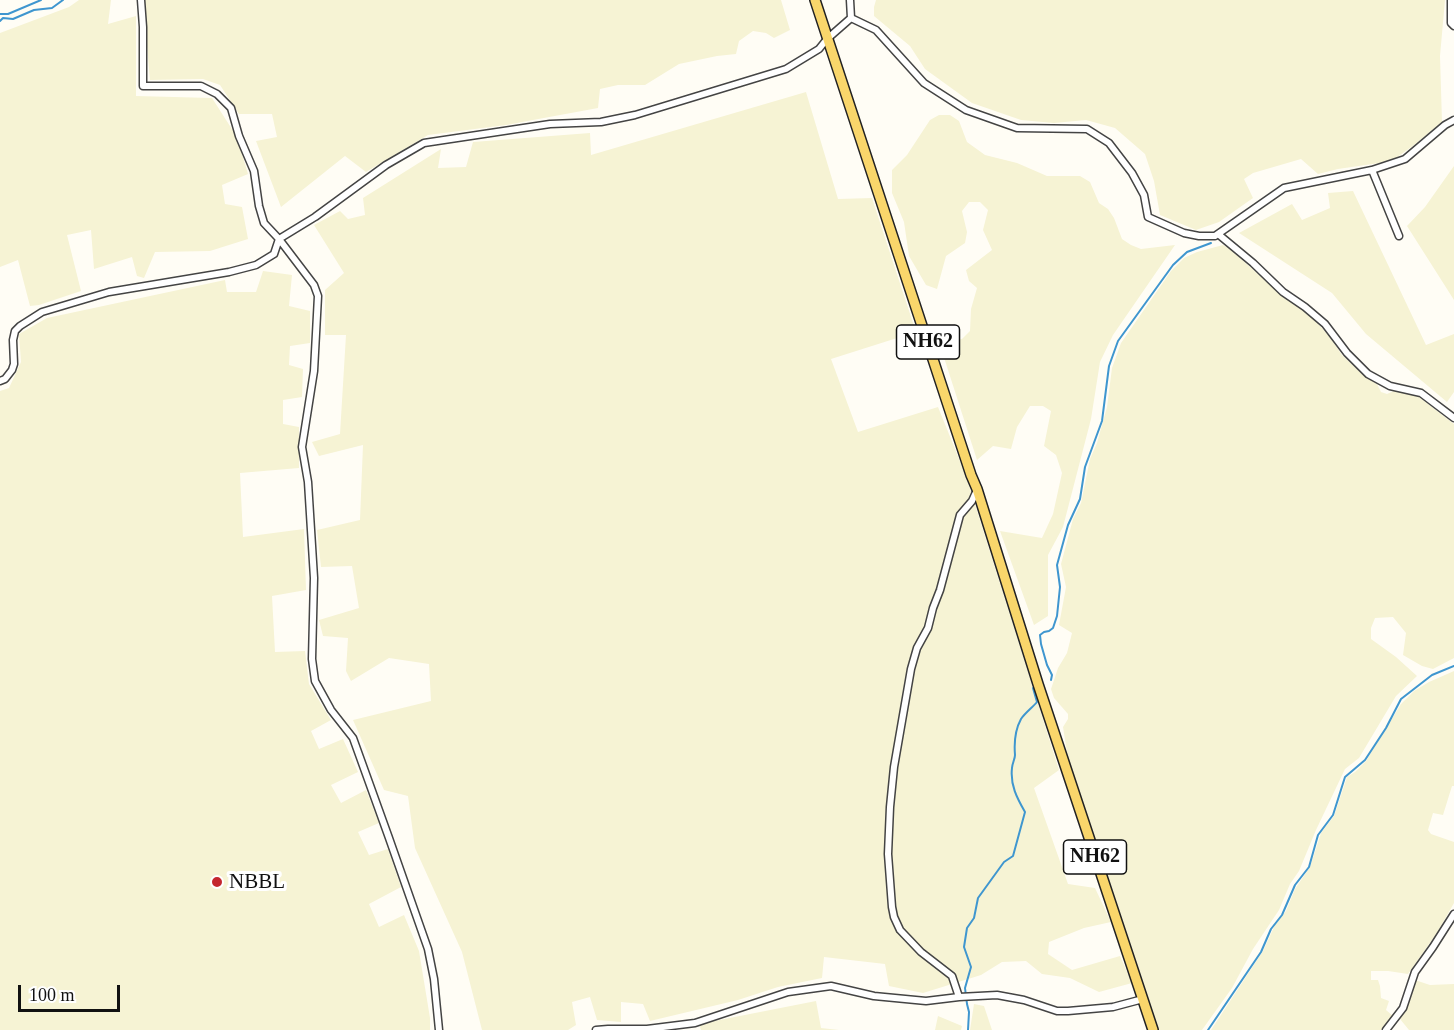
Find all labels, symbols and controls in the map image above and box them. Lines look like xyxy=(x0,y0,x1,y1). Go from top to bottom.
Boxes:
road number: NH62 xyxy=(896,325,960,359)
road number: NH62 xyxy=(1064,840,1126,874)
place label: NBBL xyxy=(229,869,285,895)
marker: NBBL xyxy=(210,875,224,889)
scale bar xyxy=(21,973,123,1011)
text: 100 m xyxy=(29,985,75,1005)

